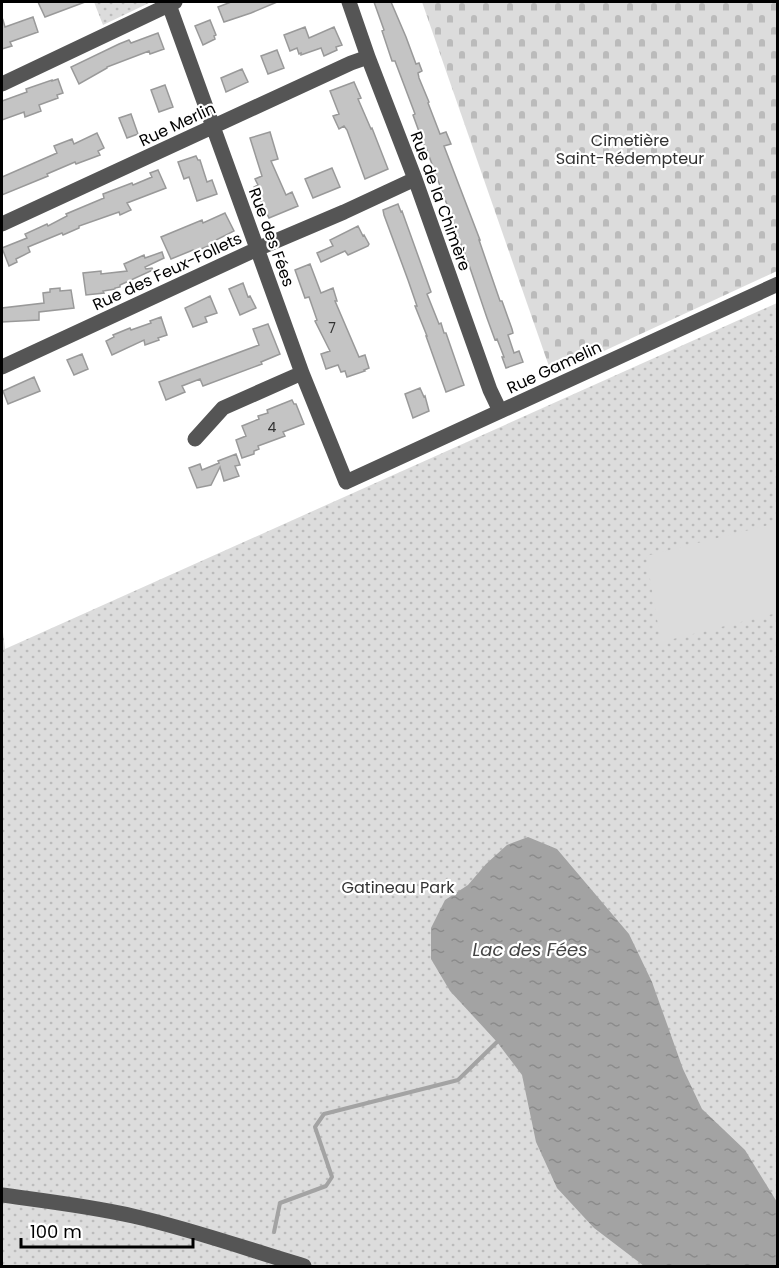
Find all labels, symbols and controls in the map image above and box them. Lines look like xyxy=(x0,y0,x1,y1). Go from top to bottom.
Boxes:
street label: Rue Merlin xyxy=(135,97,219,152)
street label: Rue de la Chimère xyxy=(405,128,477,274)
park label: Cimetière Saint-Rédempteur xyxy=(556,129,704,170)
street label: Rue des Fées xyxy=(243,184,300,290)
street label: Rue des Feux-Follets xyxy=(89,227,246,316)
house number: 7 xyxy=(328,318,336,338)
street label: Rue Gamelin xyxy=(503,335,605,399)
house number: 4 xyxy=(268,417,277,437)
park label: Gatineau Park xyxy=(342,876,455,899)
water label: Lac des Fées xyxy=(472,937,588,962)
scale bar xyxy=(21,1211,194,1249)
text: 100 m xyxy=(30,1219,82,1244)

